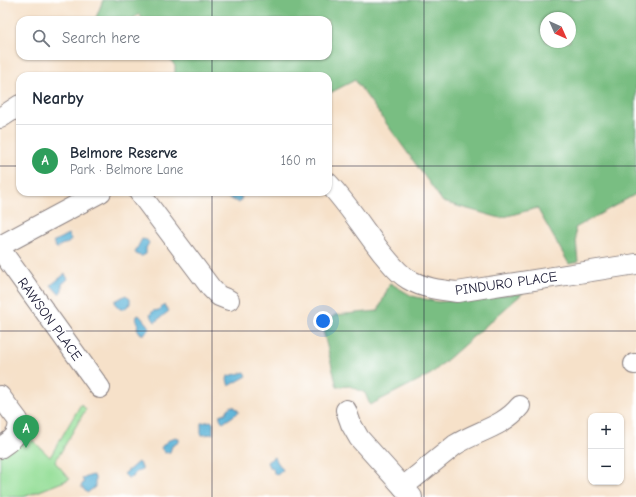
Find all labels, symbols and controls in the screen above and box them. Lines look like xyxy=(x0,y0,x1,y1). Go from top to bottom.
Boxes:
north arrow xyxy=(540,12,576,48)
search box xyxy=(16,16,332,60)
icon: search xyxy=(30,27,52,49)
text: Search here xyxy=(62,29,140,47)
text: Nearby xyxy=(32,89,83,108)
text: Belmore Reserve xyxy=(70,144,177,162)
text: A xyxy=(41,153,49,168)
text: 160 m xyxy=(281,153,316,168)
text: Park · Belmore Lane xyxy=(70,162,183,177)
street label: PINDURO PLACE xyxy=(454,268,558,299)
street label: RAWSON PLACE xyxy=(14,274,85,364)
your location xyxy=(313,311,333,331)
map controls xyxy=(588,413,624,485)
button: + xyxy=(588,413,624,449)
pin: A xyxy=(13,415,39,448)
button: − xyxy=(588,449,624,485)

